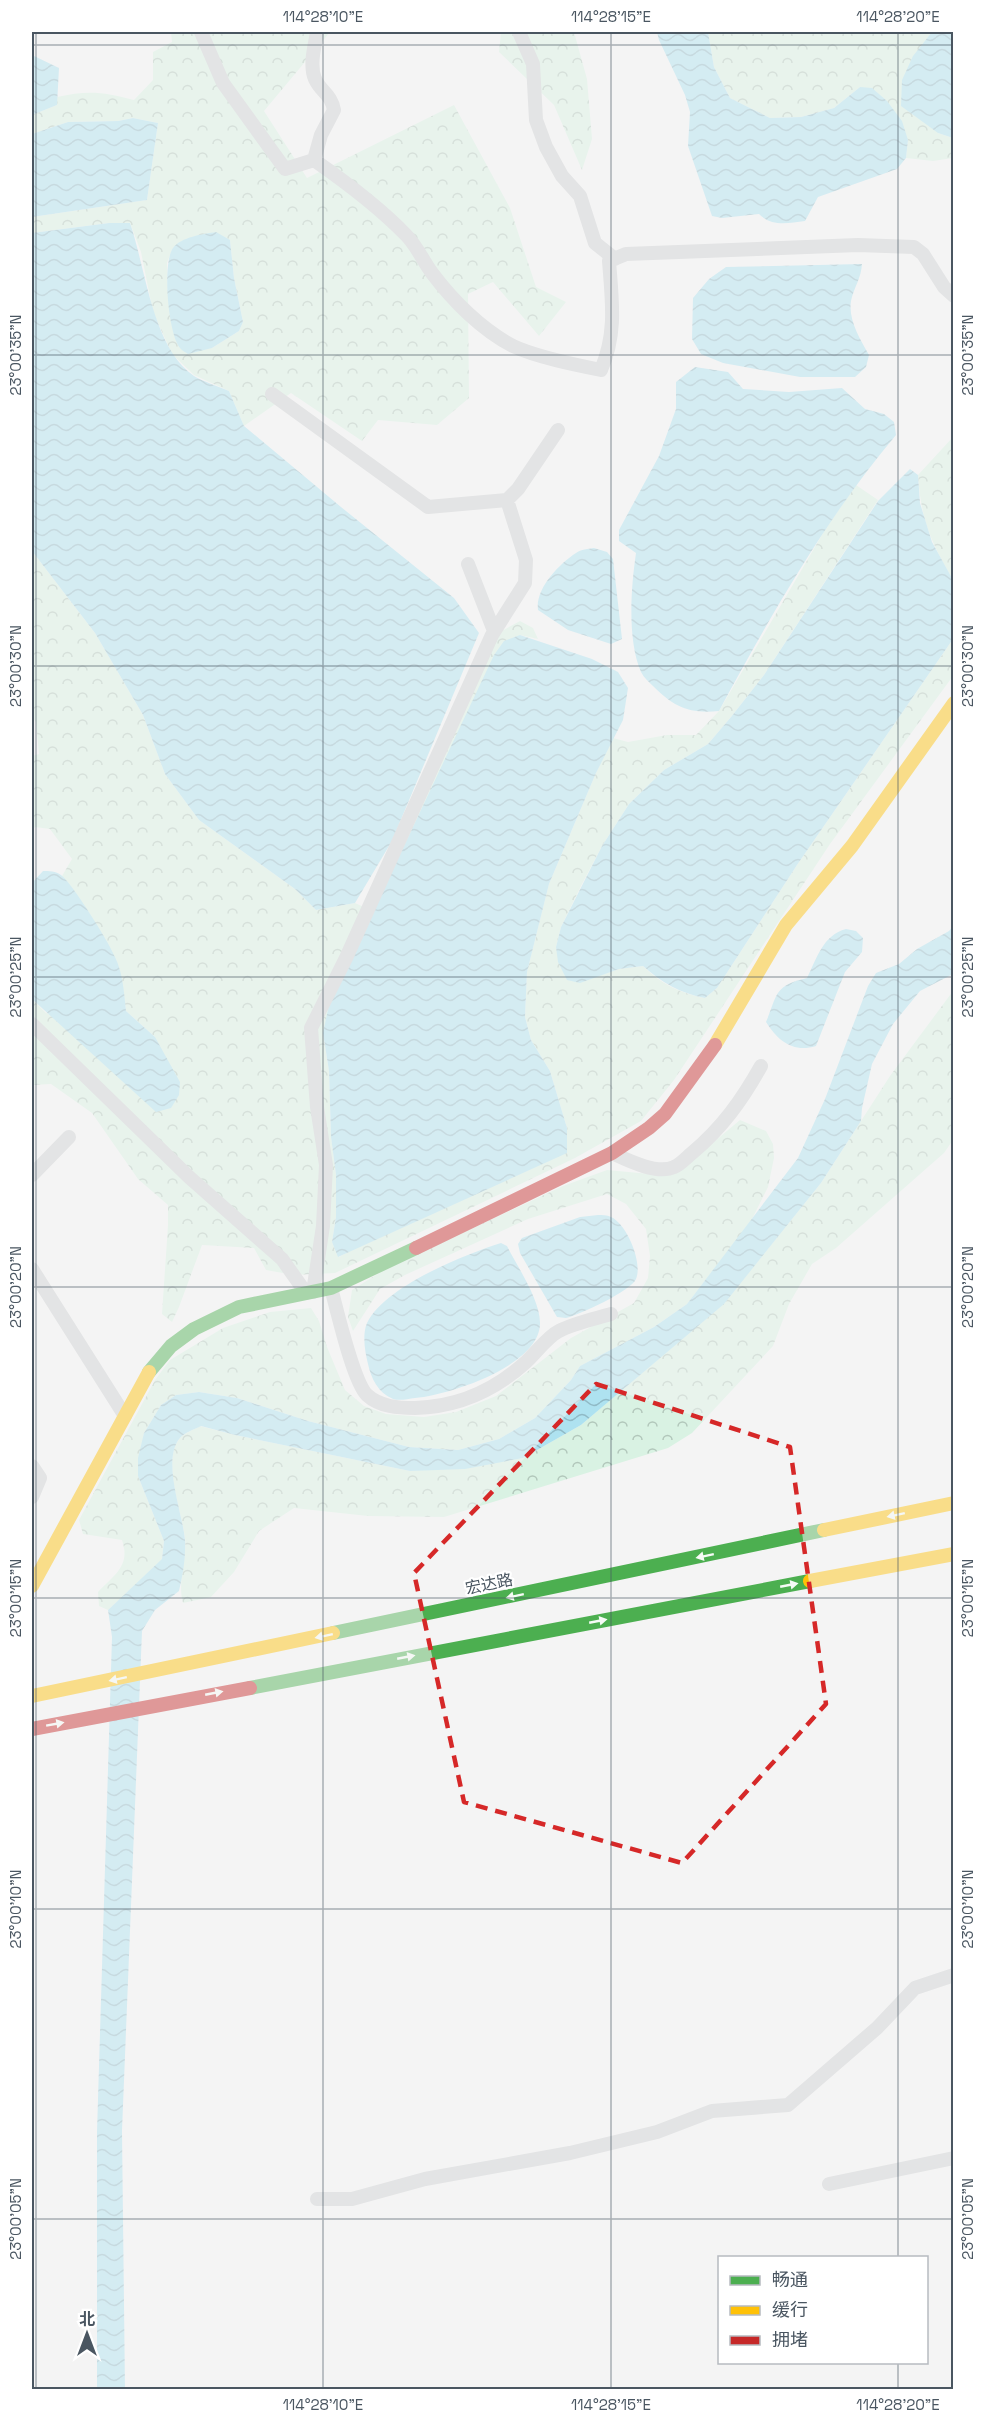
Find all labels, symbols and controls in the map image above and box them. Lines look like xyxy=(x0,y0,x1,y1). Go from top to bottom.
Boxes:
text: 114°28'10"E xyxy=(283,7,363,26)
text: 114°28'15"E xyxy=(571,7,651,26)
text: 114°28'20"E xyxy=(856,7,940,26)
text: 23°00'35"N xyxy=(6,314,25,396)
text: 23°00'35"N xyxy=(958,314,977,396)
text: 23°00'30"N xyxy=(6,625,25,707)
text: 23°00'30"N xyxy=(958,625,977,707)
text: 23°00'25"N xyxy=(6,936,25,1018)
text: 23°00'25"N xyxy=(958,936,977,1018)
text: 23°00'20"N xyxy=(6,1246,25,1328)
text: 23°00'20"N xyxy=(958,1246,977,1328)
one-way arrow xyxy=(887,1511,906,1521)
one-way arrow xyxy=(696,1551,715,1561)
text: 23°00'15"N xyxy=(6,1559,25,1637)
text: 23°00'15"N xyxy=(958,1559,977,1637)
street label: 宏达路 xyxy=(463,1569,515,1599)
one-way arrow xyxy=(780,1580,799,1589)
one-way arrow xyxy=(505,1591,524,1601)
one-way arrow xyxy=(588,1616,607,1625)
one-way arrow xyxy=(314,1632,333,1641)
one-way arrow xyxy=(397,1652,416,1661)
one-way arrow xyxy=(109,1675,127,1685)
one-way arrow xyxy=(205,1688,224,1697)
one-way arrow xyxy=(46,1720,65,1729)
text: 23°00'10"N xyxy=(6,1870,25,1948)
text: 23°00'10"N xyxy=(958,1870,977,1948)
text: 23°00'05"N xyxy=(6,2178,25,2260)
text: 23°00'05"N xyxy=(958,2178,977,2260)
legend xyxy=(718,2256,928,2364)
text: 畅通 xyxy=(772,2268,808,2291)
text: 缓行 xyxy=(772,2298,808,2321)
north arrow xyxy=(57,2304,117,2364)
text: 北 xyxy=(79,2309,95,2330)
text: 拥堵 xyxy=(772,2328,808,2351)
text: 114°28'10"E xyxy=(283,2395,363,2414)
text: 114°28'15"E xyxy=(571,2395,651,2414)
text: 114°28'20"E xyxy=(856,2395,940,2414)

